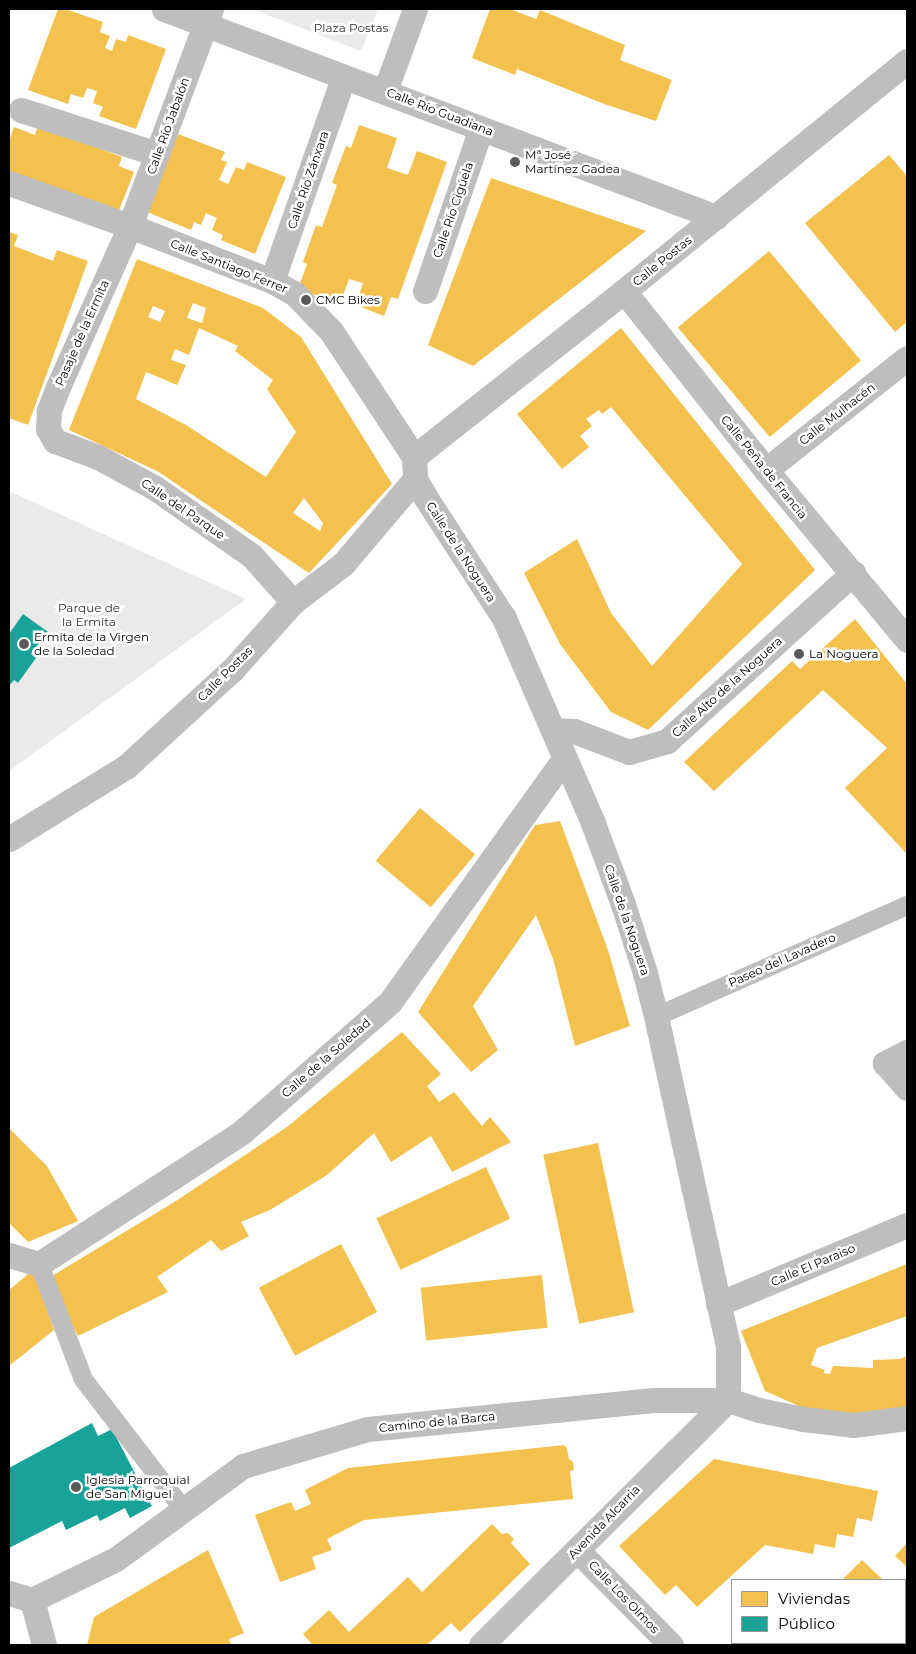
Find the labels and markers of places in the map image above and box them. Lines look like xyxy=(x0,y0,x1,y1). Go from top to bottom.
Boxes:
place label: Mª José Martínez Gadea xyxy=(525,148,620,176)
marker: Mª José Martínez Gadea xyxy=(509,156,521,168)
place label: CMC Bikes xyxy=(316,293,380,307)
marker: CMC Bikes xyxy=(300,294,312,306)
place label: Ermita de la Virgen de la Soledad xyxy=(34,630,149,658)
marker: Ermita de la Virgen de la Soledad xyxy=(18,638,30,650)
place label: La Noguera xyxy=(809,647,879,661)
marker: La Noguera xyxy=(793,648,805,660)
place label: Iglesia Parroquial de San Miguel xyxy=(86,1473,190,1501)
marker: Iglesia Parroquial de San Miguel xyxy=(70,1481,82,1493)

